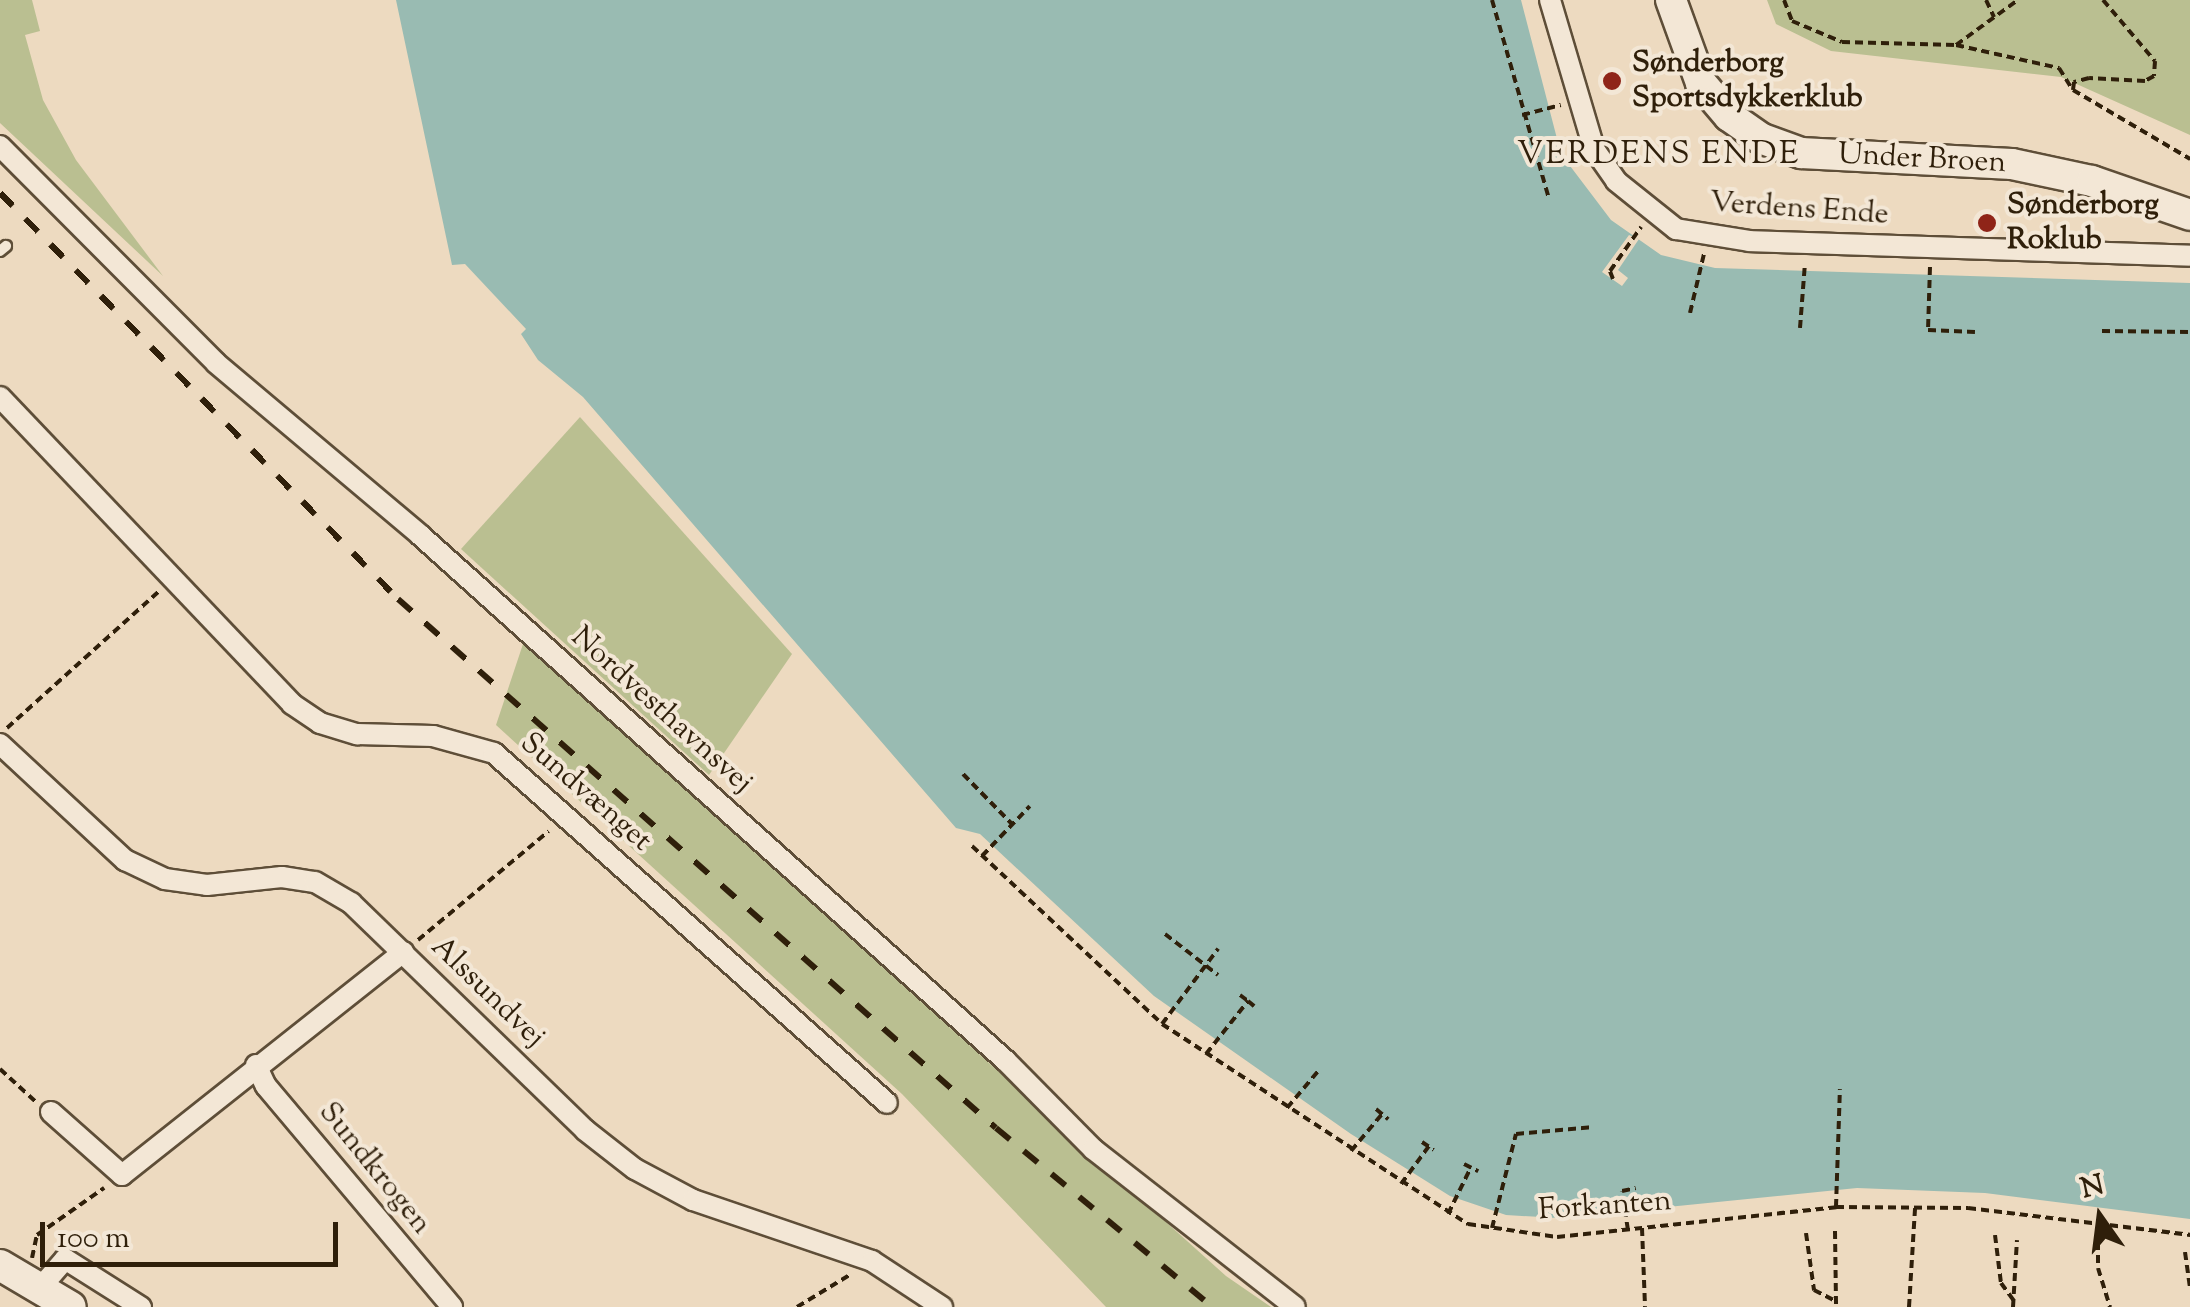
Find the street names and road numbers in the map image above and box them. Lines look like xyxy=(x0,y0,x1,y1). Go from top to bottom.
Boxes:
street label: Under Broen xyxy=(1837,138,2007,182)
street label: Verdens Ende xyxy=(1708,186,1890,234)
street label: Nordvesthavnsvej xyxy=(563,620,759,802)
street label: Sundvænget xyxy=(512,726,658,860)
street label: Alssundvej xyxy=(422,930,552,1056)
street label: Sundkrogen xyxy=(310,1096,438,1242)
street label: Forkanten xyxy=(1537,1184,1673,1230)

